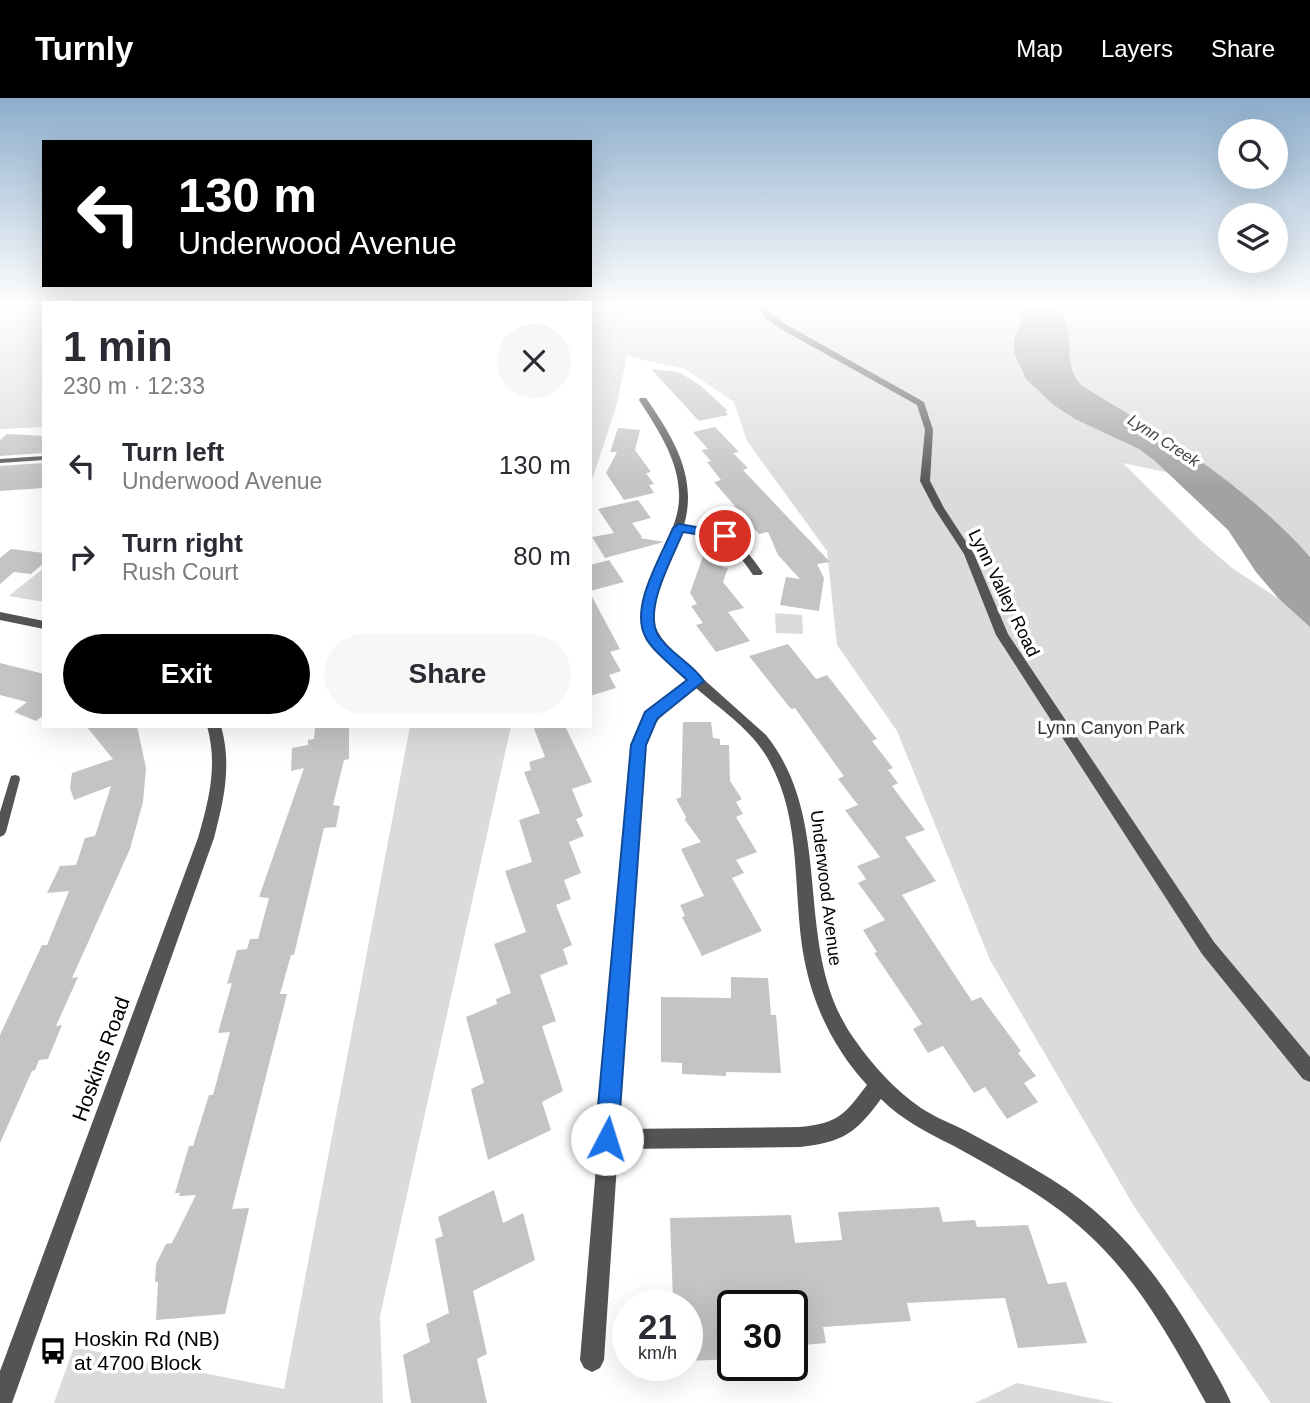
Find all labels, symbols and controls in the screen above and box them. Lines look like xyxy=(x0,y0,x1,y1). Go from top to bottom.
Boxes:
text: Turnly xyxy=(35,30,133,67)
text: Map xyxy=(1016,35,1063,62)
text: Layers xyxy=(1101,35,1173,62)
text: Share xyxy=(1211,35,1275,62)
map controls xyxy=(1218,119,1288,273)
button: search xyxy=(1218,119,1288,189)
icon: left xyxy=(63,168,154,259)
text: 130 m xyxy=(178,168,317,222)
button: layers xyxy=(1218,203,1288,273)
text: Underwood Avenue xyxy=(178,225,457,261)
text: 1 min xyxy=(63,323,173,370)
button: close xyxy=(497,324,571,398)
text: 230 m · 12:33 xyxy=(63,373,205,399)
water label: Lynn Creek xyxy=(1125,411,1203,470)
text: Turn left xyxy=(122,437,224,467)
icon: left xyxy=(63,447,101,485)
text: 130 m xyxy=(499,450,571,480)
text: Underwood Avenue xyxy=(122,468,322,494)
pin xyxy=(695,506,755,566)
icon: arrive xyxy=(706,517,744,555)
street label: Lynn Valley Road xyxy=(965,526,1043,660)
text: Turn right xyxy=(122,528,243,558)
icon: right xyxy=(63,538,101,576)
text: 80 m xyxy=(513,541,571,571)
text: Rush Court xyxy=(122,559,238,585)
button: Exit xyxy=(63,634,310,714)
button: Share xyxy=(324,634,571,714)
park label: Lynn Canyon Park xyxy=(1037,718,1186,738)
street label: Underwood Avenue xyxy=(807,809,845,967)
street label: Hoskins Road xyxy=(67,993,134,1124)
position arrow xyxy=(570,1102,644,1176)
speed limit sign: 30 xyxy=(717,1290,808,1381)
text: 21 xyxy=(638,1307,677,1346)
place label: Hoskin Rd (NB) at 4700 Block xyxy=(74,1327,220,1374)
bus stop icon: Hoskin Rd (NB) at 4700 Block xyxy=(38,1336,68,1366)
text: km/h xyxy=(638,1343,677,1363)

